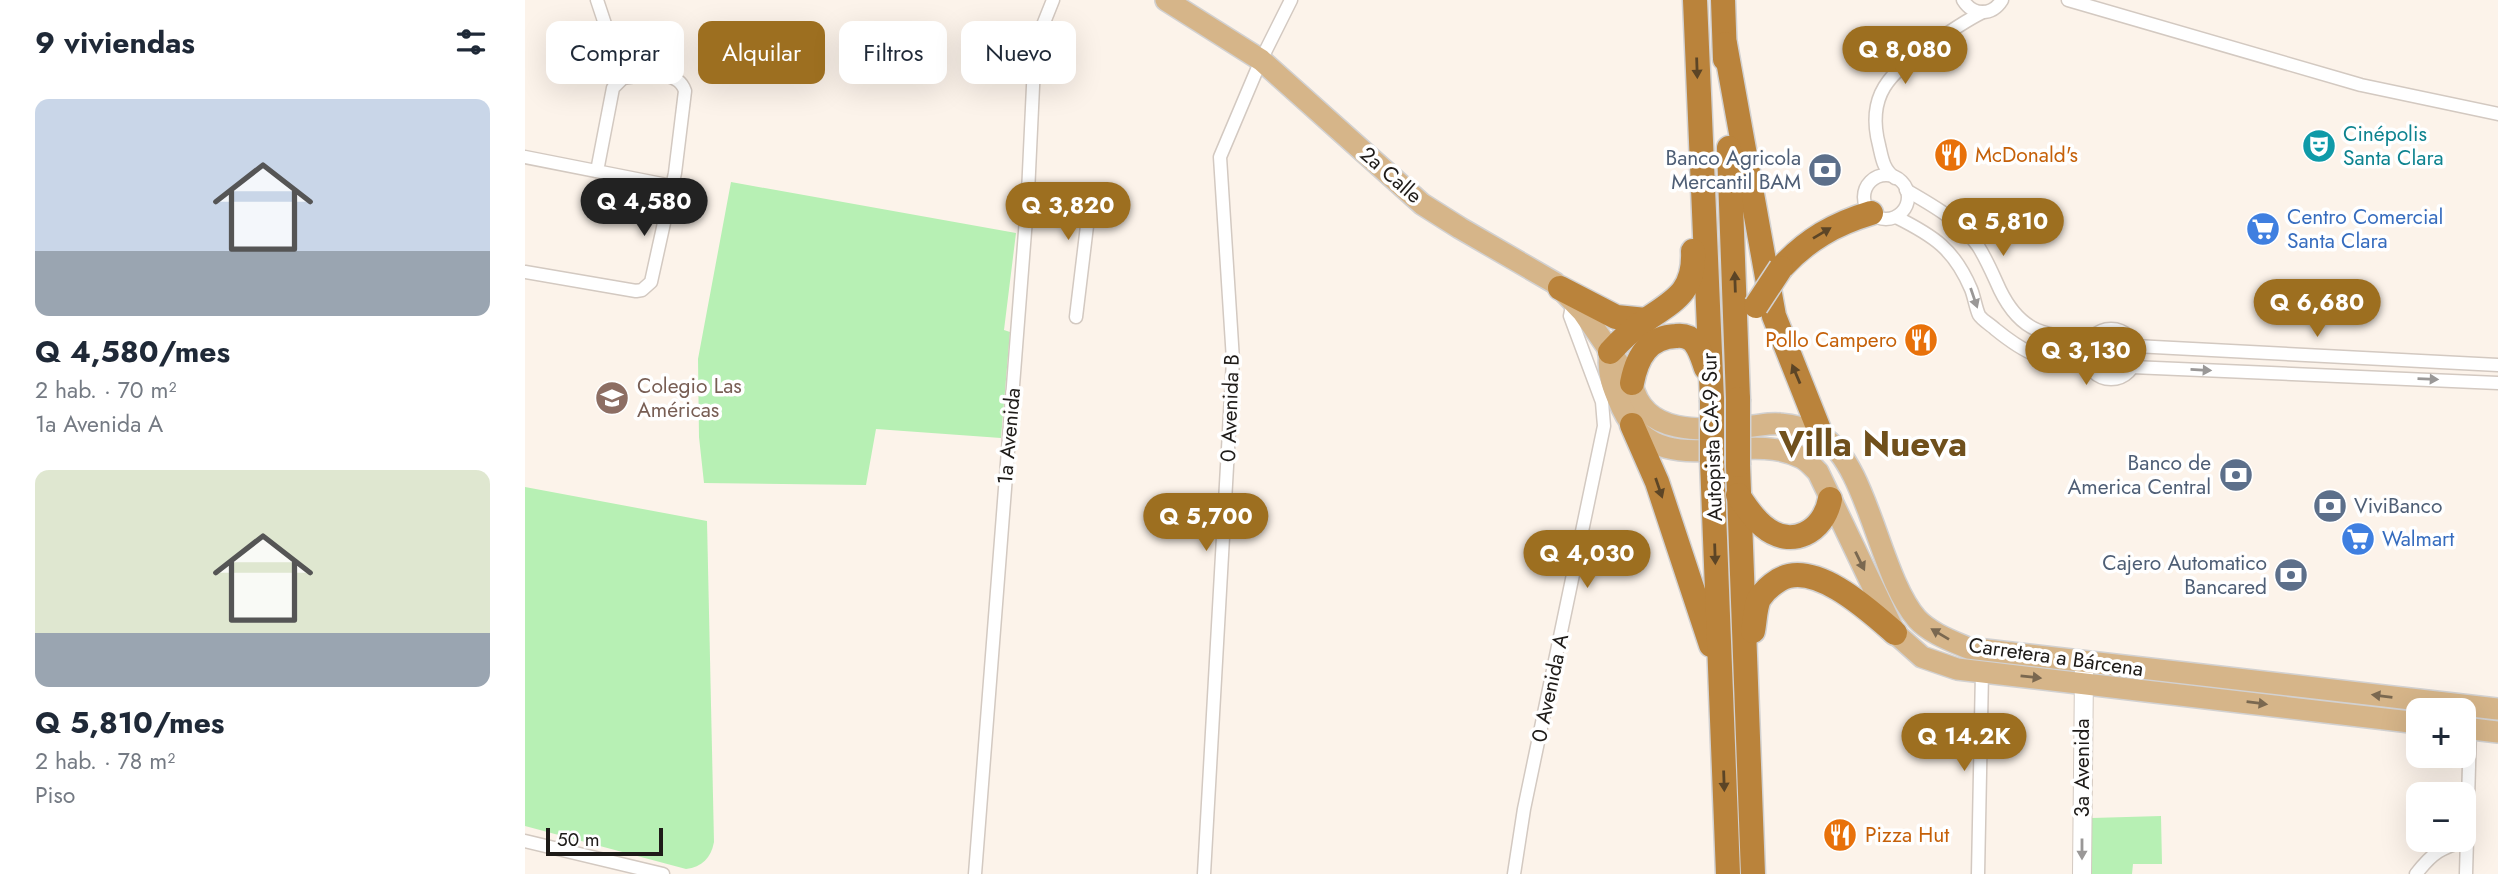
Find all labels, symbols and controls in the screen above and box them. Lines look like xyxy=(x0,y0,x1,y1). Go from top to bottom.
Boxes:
text: 9 viviendas xyxy=(35,21,195,64)
chip: Comprar xyxy=(546,21,684,84)
chip: Alquilar xyxy=(698,21,825,84)
chip: Filtros xyxy=(839,21,947,84)
chip: Nuevo xyxy=(961,21,1076,84)
icon: filters xyxy=(452,23,490,61)
pin: Q 8,080 xyxy=(1840,27,1970,86)
text: Q 8,080 xyxy=(1858,32,1952,66)
one-way arrow xyxy=(1692,57,1703,79)
place label: Cinépolis Santa Clara xyxy=(2343,119,2444,173)
theatre icon: Cinépolis Santa Clara xyxy=(2300,127,2338,165)
restaurant icon: McDonald's xyxy=(1932,136,1970,174)
street label: 2a Calle xyxy=(1353,140,1429,210)
place label: McDonald's xyxy=(1975,140,2078,170)
place label: Banco Agricola Mercantil BAM xyxy=(1665,143,1801,197)
icon: home xyxy=(200,144,326,270)
bank icon: Banco Agricola Mercantil BAM xyxy=(1806,151,1844,189)
pin: Q 4,580 xyxy=(579,178,709,238)
pin: Q 3,820 xyxy=(1003,182,1133,242)
text: Q 4,580 xyxy=(597,184,691,218)
text: Q 3,820 xyxy=(1022,188,1114,222)
pin: Q 5,810 xyxy=(1938,198,2068,258)
place label: Centro Comercial Santa Clara xyxy=(2287,202,2443,256)
text: Q 5,810 xyxy=(1958,204,2048,238)
supermarket icon: Centro Comercial Santa Clara xyxy=(2244,210,2282,248)
one-way arrow xyxy=(1812,227,1831,240)
one-way arrow xyxy=(1729,270,1740,292)
pin: Q 6,680 xyxy=(2252,280,2382,339)
text: Q 6,680 xyxy=(2270,285,2364,319)
one-way arrow xyxy=(1969,288,1980,309)
restaurant icon: Pollo Campero xyxy=(1902,321,1940,359)
place label: Pollo Campero xyxy=(1765,325,1897,355)
pin: Q 3,130 xyxy=(2021,328,2151,387)
text: Q 4,580/mes xyxy=(35,330,230,373)
text: Q 3,130 xyxy=(2041,333,2131,367)
street label: Autopista CA-9 Sur xyxy=(1694,351,1730,522)
street label: 0 Avenida B xyxy=(1213,353,1247,463)
one-way arrow xyxy=(1790,364,1801,385)
one-way arrow xyxy=(2190,365,2212,376)
place label: Colegio Las Américas xyxy=(637,371,742,425)
text: 2 hab. · 70 m² xyxy=(35,373,176,407)
one-way arrow xyxy=(2417,374,2439,385)
school or university icon: Colegio Las Américas xyxy=(593,379,631,417)
street label: 1a Avenida xyxy=(990,386,1028,486)
text: 1a Avenida A xyxy=(35,407,163,441)
district label: Villa Nueva xyxy=(1778,419,1967,469)
place label: Banco de America Central xyxy=(2067,448,2211,502)
bank icon: Banco de America Central xyxy=(2217,456,2255,494)
one-way arrow xyxy=(1654,478,1665,499)
bank icon: ViviBanco xyxy=(2311,487,2349,525)
place label: ViviBanco xyxy=(2354,491,2442,521)
pin: Q 5,700 xyxy=(1141,494,1271,553)
text: Q 5,700 xyxy=(1159,499,1253,533)
icon: home xyxy=(200,515,326,641)
supermarket icon: Walmart xyxy=(2339,520,2377,558)
place label: Walmart xyxy=(2382,524,2454,554)
pin: Q 4,030 xyxy=(1522,530,1652,590)
text: Q 4,030 xyxy=(1540,536,1635,570)
one-way arrow xyxy=(1710,543,1721,565)
place label: Cajero Automatico Bancared xyxy=(2102,548,2267,602)
one-way arrow xyxy=(1855,550,1866,571)
bank icon: Cajero Automatico Bancared xyxy=(2272,556,2310,594)
one-way arrow xyxy=(1930,627,1949,640)
street label: Carretera a Bárcena xyxy=(1967,630,2145,684)
street label: 0 Avenida A xyxy=(1524,631,1576,745)
one-way arrow xyxy=(2020,672,2042,683)
one-way arrow xyxy=(2370,690,2392,701)
one-way arrow xyxy=(2246,698,2268,709)
map controls xyxy=(2406,698,2476,852)
button: + xyxy=(2406,698,2476,768)
text: Q 5,810/mes xyxy=(35,701,225,744)
pin: Q 14.2K xyxy=(1899,714,2029,773)
text: Q 14.2K xyxy=(1917,719,2011,753)
street label: 3a Avenida xyxy=(2067,719,2097,817)
text: 2 hab. · 78 m² xyxy=(35,744,175,778)
one-way arrow xyxy=(1719,770,1730,792)
text: Piso xyxy=(35,778,75,812)
button: − xyxy=(2406,782,2476,852)
restaurant icon: Pizza Hut xyxy=(1821,816,1859,854)
place label: Pizza Hut xyxy=(1865,820,1949,850)
scale bar xyxy=(546,825,663,857)
text: 50 m xyxy=(557,826,600,853)
one-way arrow xyxy=(2076,838,2088,860)

